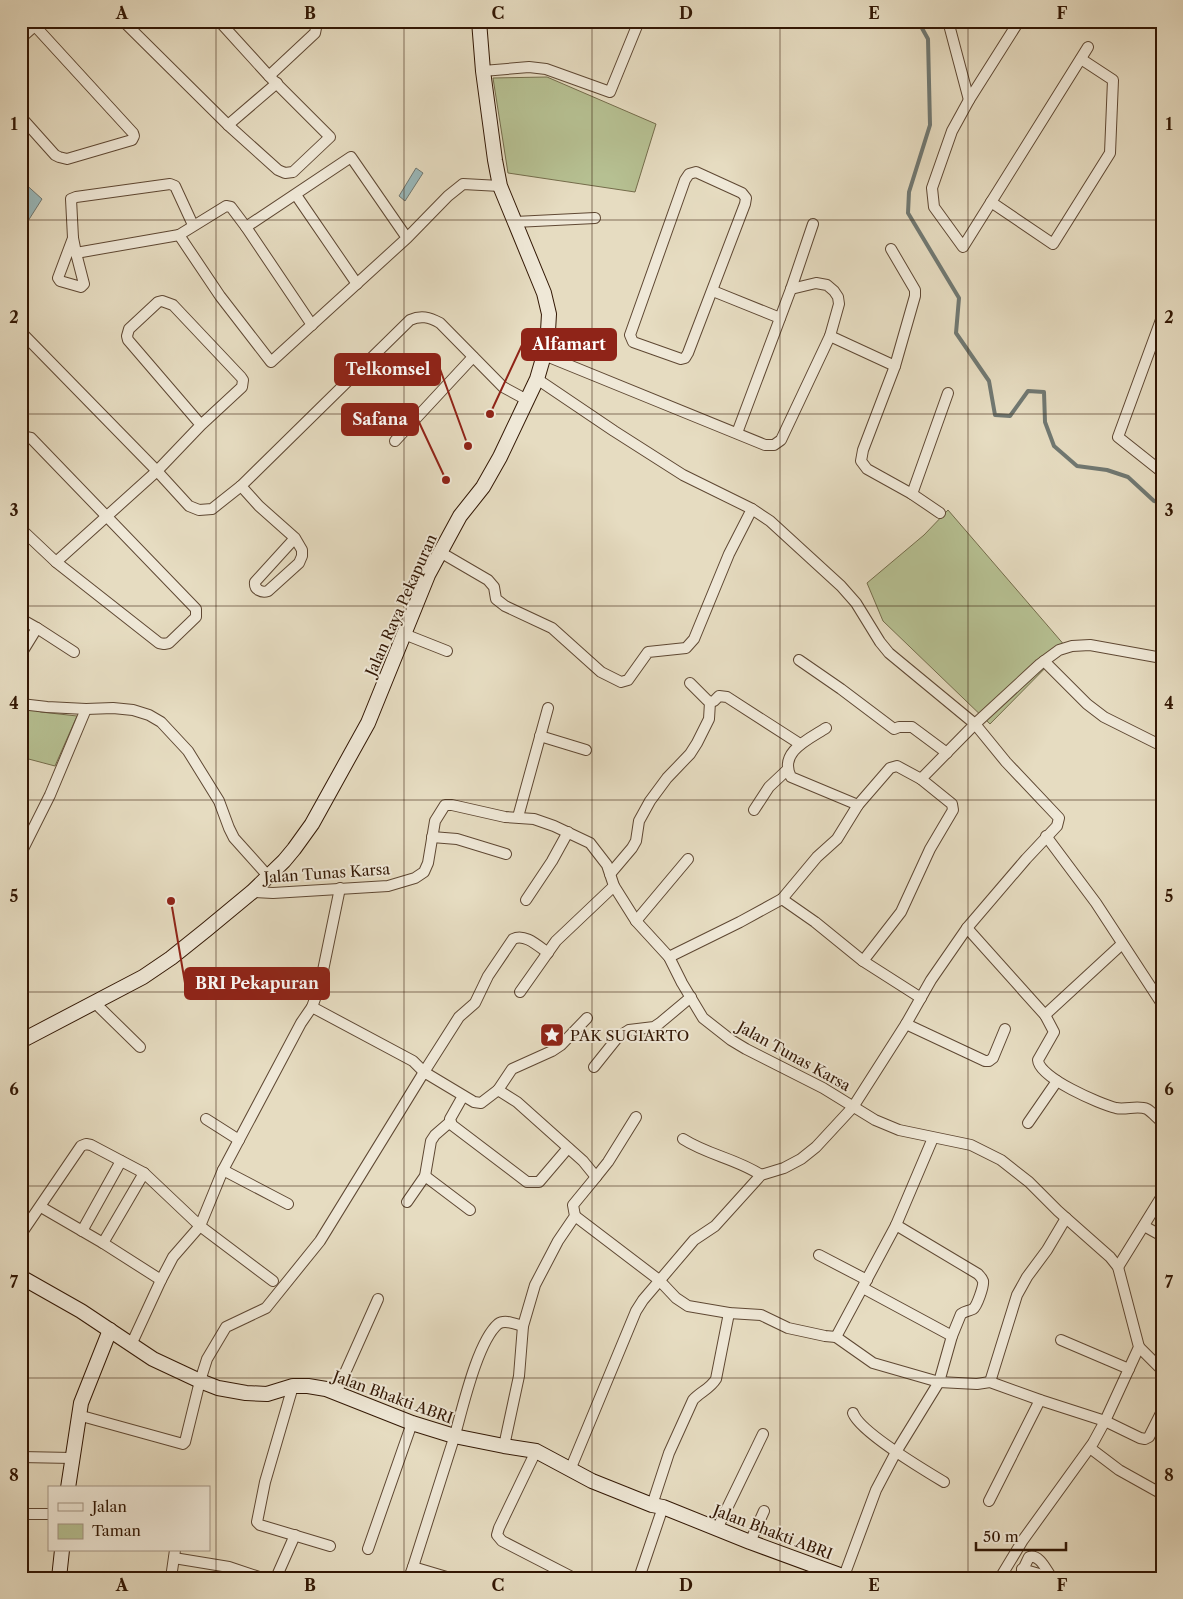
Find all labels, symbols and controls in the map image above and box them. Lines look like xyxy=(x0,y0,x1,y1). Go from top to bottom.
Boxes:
text: A xyxy=(115,3,129,23)
text: B xyxy=(304,3,316,23)
text: C xyxy=(492,3,504,23)
text: D xyxy=(679,3,693,23)
text: E xyxy=(868,3,880,23)
text: F xyxy=(1057,3,1068,23)
text: 1 xyxy=(10,114,18,134)
text: 1 xyxy=(1165,114,1173,134)
text: 2 xyxy=(9,307,19,327)
text: 2 xyxy=(1164,307,1174,327)
callout: Alfamart xyxy=(522,329,616,360)
text: Alfamart xyxy=(531,334,606,354)
callout: Telkomsel xyxy=(335,354,440,385)
text: Telkomsel xyxy=(346,359,431,379)
callout: Safana xyxy=(342,404,418,435)
text: Safana xyxy=(352,409,409,429)
text: 3 xyxy=(9,500,19,520)
text: 3 xyxy=(1164,500,1174,520)
street label: Jalan Raya Pekapuran xyxy=(360,531,441,681)
text: 4 xyxy=(9,693,19,713)
text: 4 xyxy=(1164,693,1174,713)
street label: Jalan Tunas Karsa xyxy=(261,859,391,887)
text: 5 xyxy=(10,886,19,906)
text: 5 xyxy=(1165,886,1174,906)
callout: BRI Pekapuran xyxy=(185,968,329,999)
text: BRI Pekapuran xyxy=(195,973,319,993)
street label: Jalan Tunas Karsa xyxy=(732,1016,854,1095)
place icon: PAK SUGIARTO xyxy=(539,1022,565,1048)
place label: PAK SUGIARTO xyxy=(570,1026,689,1045)
text: 6 xyxy=(9,1079,19,1099)
text: 6 xyxy=(1164,1079,1174,1099)
text: 7 xyxy=(10,1272,19,1292)
text: 7 xyxy=(1165,1272,1174,1292)
street label: Jalan Bhakti ABRI xyxy=(328,1366,456,1428)
text: 8 xyxy=(9,1465,19,1485)
text: 8 xyxy=(1164,1465,1174,1485)
legend xyxy=(48,1486,210,1552)
text: Jalan xyxy=(90,1497,127,1516)
street label: Jalan Bhakti ABRI xyxy=(709,1500,835,1564)
scale bar xyxy=(976,1519,1066,1551)
text: Taman xyxy=(92,1521,142,1540)
text: 50 m xyxy=(983,1527,1019,1546)
text: A xyxy=(115,1575,129,1595)
text: B xyxy=(304,1575,316,1595)
text: C xyxy=(492,1575,504,1595)
text: D xyxy=(679,1575,693,1595)
text: E xyxy=(868,1575,880,1595)
text: F xyxy=(1057,1575,1068,1595)

